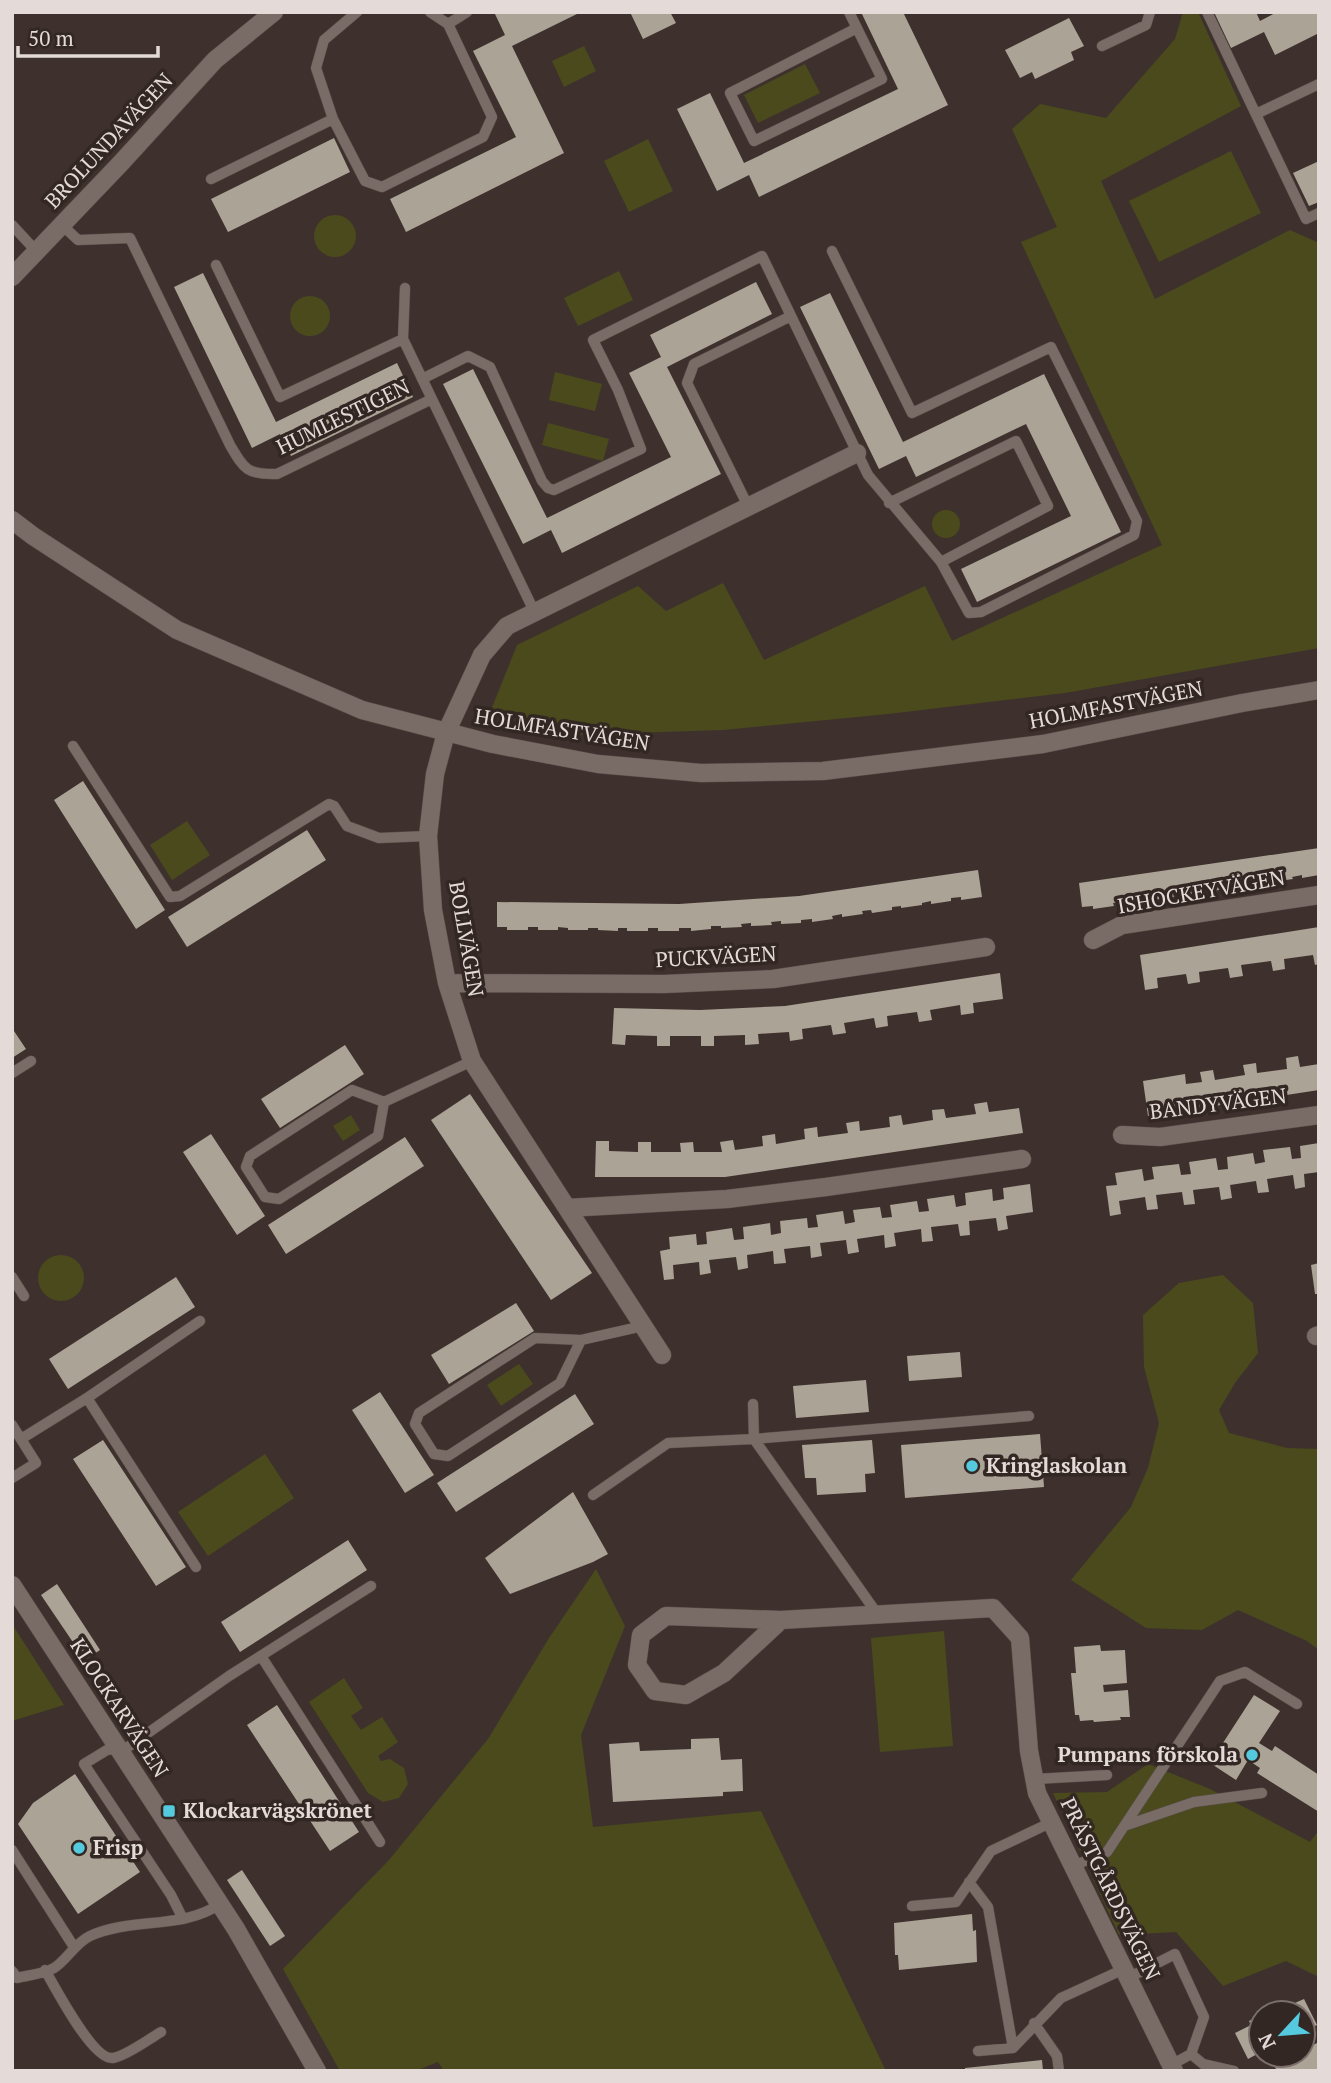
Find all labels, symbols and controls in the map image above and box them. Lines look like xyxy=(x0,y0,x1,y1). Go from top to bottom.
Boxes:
scale bar xyxy=(18,14,158,58)
text: 50 m xyxy=(28,24,74,52)
street label: BROLUNDAVÄGEN xyxy=(38,67,178,214)
street label: HUMLESTIGEN xyxy=(271,372,414,460)
street label: HOLMFASTVÄGEN xyxy=(1027,673,1205,735)
street label: HOLMFASTVÄGEN xyxy=(473,701,652,757)
street label: ISHOCKEYVÄGEN xyxy=(1115,862,1287,920)
street label: BOLLVÄGEN xyxy=(443,879,491,999)
street label: PUCKVÄGEN xyxy=(655,939,777,973)
street label: BANDYVÄGEN xyxy=(1148,1081,1288,1125)
place label: Kringlaskolan xyxy=(986,1451,1128,1479)
marker: Kringlaskolan xyxy=(964,1458,980,1474)
street label: KLOCKARVÄGEN xyxy=(64,1633,175,1782)
place label: Pumpans förskola xyxy=(1057,1740,1238,1768)
marker: Pumpans förskola xyxy=(1244,1747,1260,1763)
street label: PRÄSTGÅRDSVÄGEN xyxy=(1055,1793,1167,1984)
place label: Klockarvägskrönet xyxy=(183,1796,373,1824)
marker: Klockarvägskrönet xyxy=(161,1803,177,1819)
place label: Frisp xyxy=(93,1833,144,1861)
marker: Frisp xyxy=(71,1840,87,1856)
north arrow xyxy=(1247,1999,1317,2069)
text: N xyxy=(1252,2029,1281,2054)

